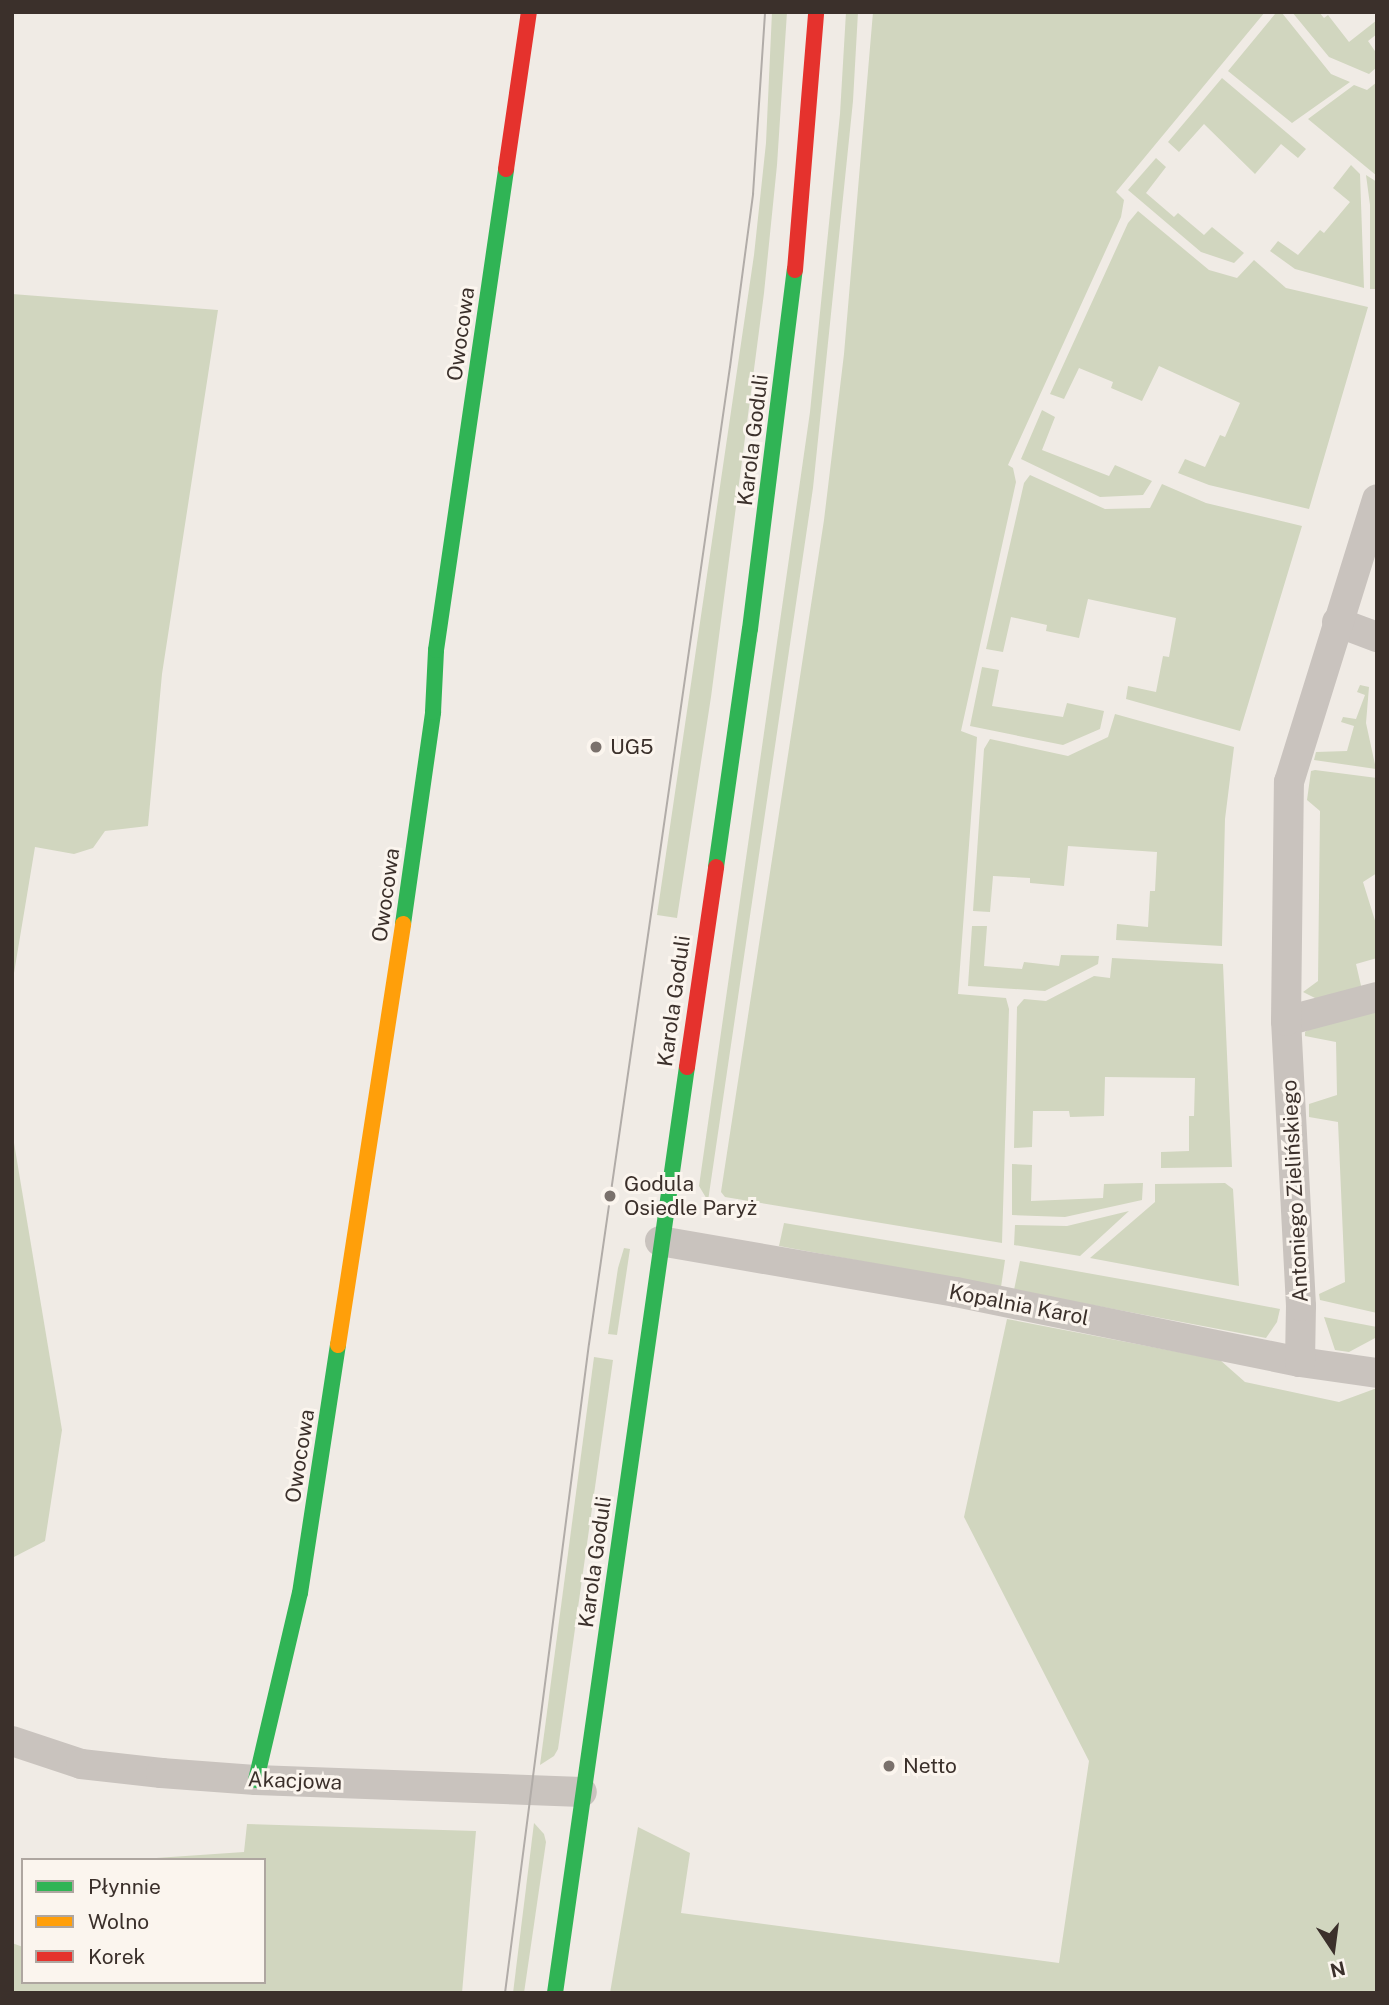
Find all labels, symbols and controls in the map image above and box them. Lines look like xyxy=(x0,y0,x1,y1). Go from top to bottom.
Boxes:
street label: Owocowa xyxy=(442,286,480,382)
street label: Karola Goduli xyxy=(732,373,774,507)
place label: UG5 xyxy=(610,734,654,760)
marker: UG5 xyxy=(588,739,604,755)
street label: Owocowa xyxy=(367,847,405,943)
street label: Karola Goduli xyxy=(652,934,696,1068)
street label: Antoniego Zielińskiego xyxy=(1277,1079,1313,1303)
place label: Godula Osiedle Paryż xyxy=(624,1171,757,1221)
marker: Godula Osiedle Paryż xyxy=(602,1188,618,1204)
street label: Kopalnia Karol xyxy=(947,1279,1091,1331)
street label: Owocowa xyxy=(280,1407,320,1505)
street label: Karola Goduli xyxy=(573,1495,617,1629)
place label: Netto xyxy=(903,1753,957,1779)
marker: Netto xyxy=(881,1758,897,1774)
street label: Akacjowa xyxy=(247,1767,343,1795)
legend xyxy=(21,1858,266,1984)
text: Płynnie xyxy=(88,1874,161,1899)
text: Wolno xyxy=(88,1909,149,1934)
north arrow xyxy=(1298,1914,1368,1984)
text: Korek xyxy=(88,1944,145,1969)
text: N xyxy=(1328,1957,1347,1982)

